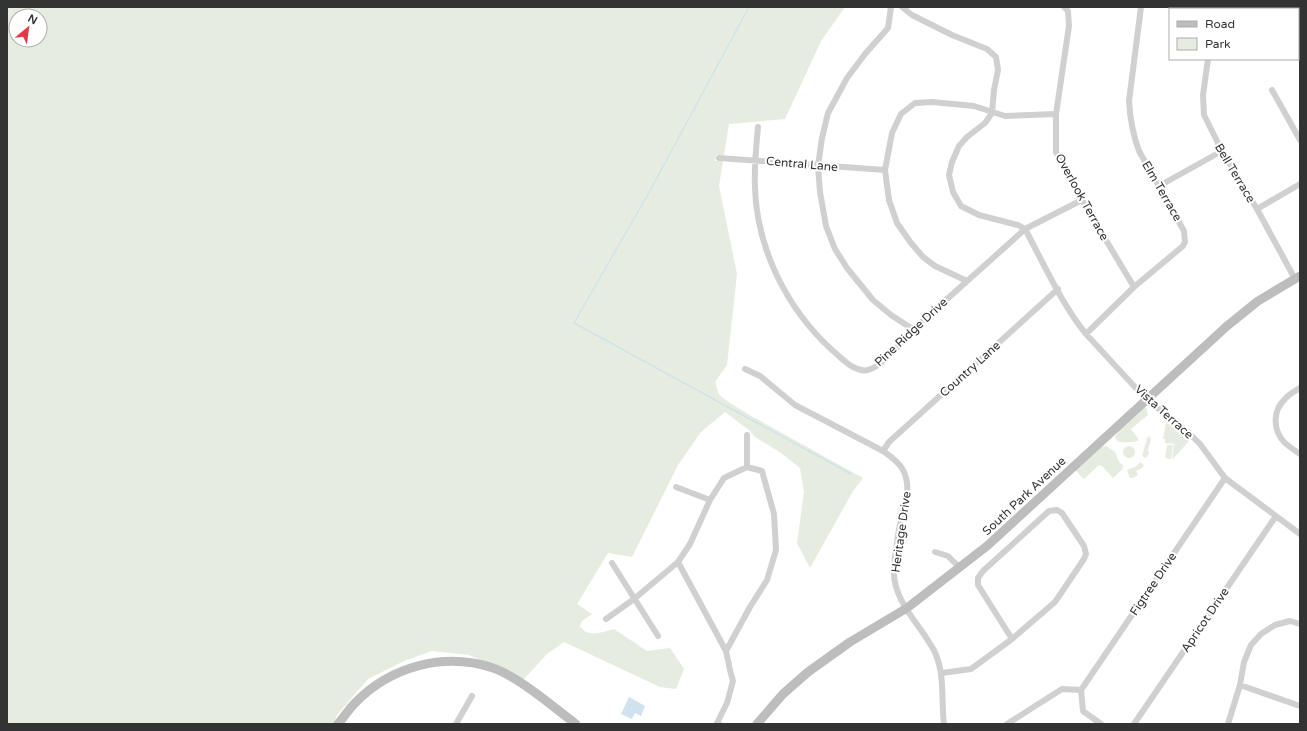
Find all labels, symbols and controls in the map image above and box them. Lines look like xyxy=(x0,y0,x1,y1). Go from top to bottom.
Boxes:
north arrow xyxy=(8,8,48,48)
legend xyxy=(1169,8,1299,60)
text: N xyxy=(26,12,40,28)
text: Road xyxy=(1205,17,1235,31)
text: Park xyxy=(1205,37,1231,51)
street label: Bell Terrace xyxy=(1212,141,1258,205)
street label: Overlook Terrace xyxy=(1052,151,1112,243)
street label: Central Lane xyxy=(766,154,839,174)
street label: Elm Terrace xyxy=(1139,158,1185,224)
street label: Pine Ridge Drive xyxy=(872,295,950,369)
street label: Country Lane xyxy=(937,338,1003,400)
street label: Vista Terrace xyxy=(1132,382,1196,442)
street label: South Park Avenue xyxy=(979,454,1069,538)
street label: Heritage Drive xyxy=(888,490,914,573)
street label: Figtree Drive xyxy=(1127,550,1179,618)
street label: Apricot Drive xyxy=(1178,585,1232,655)

